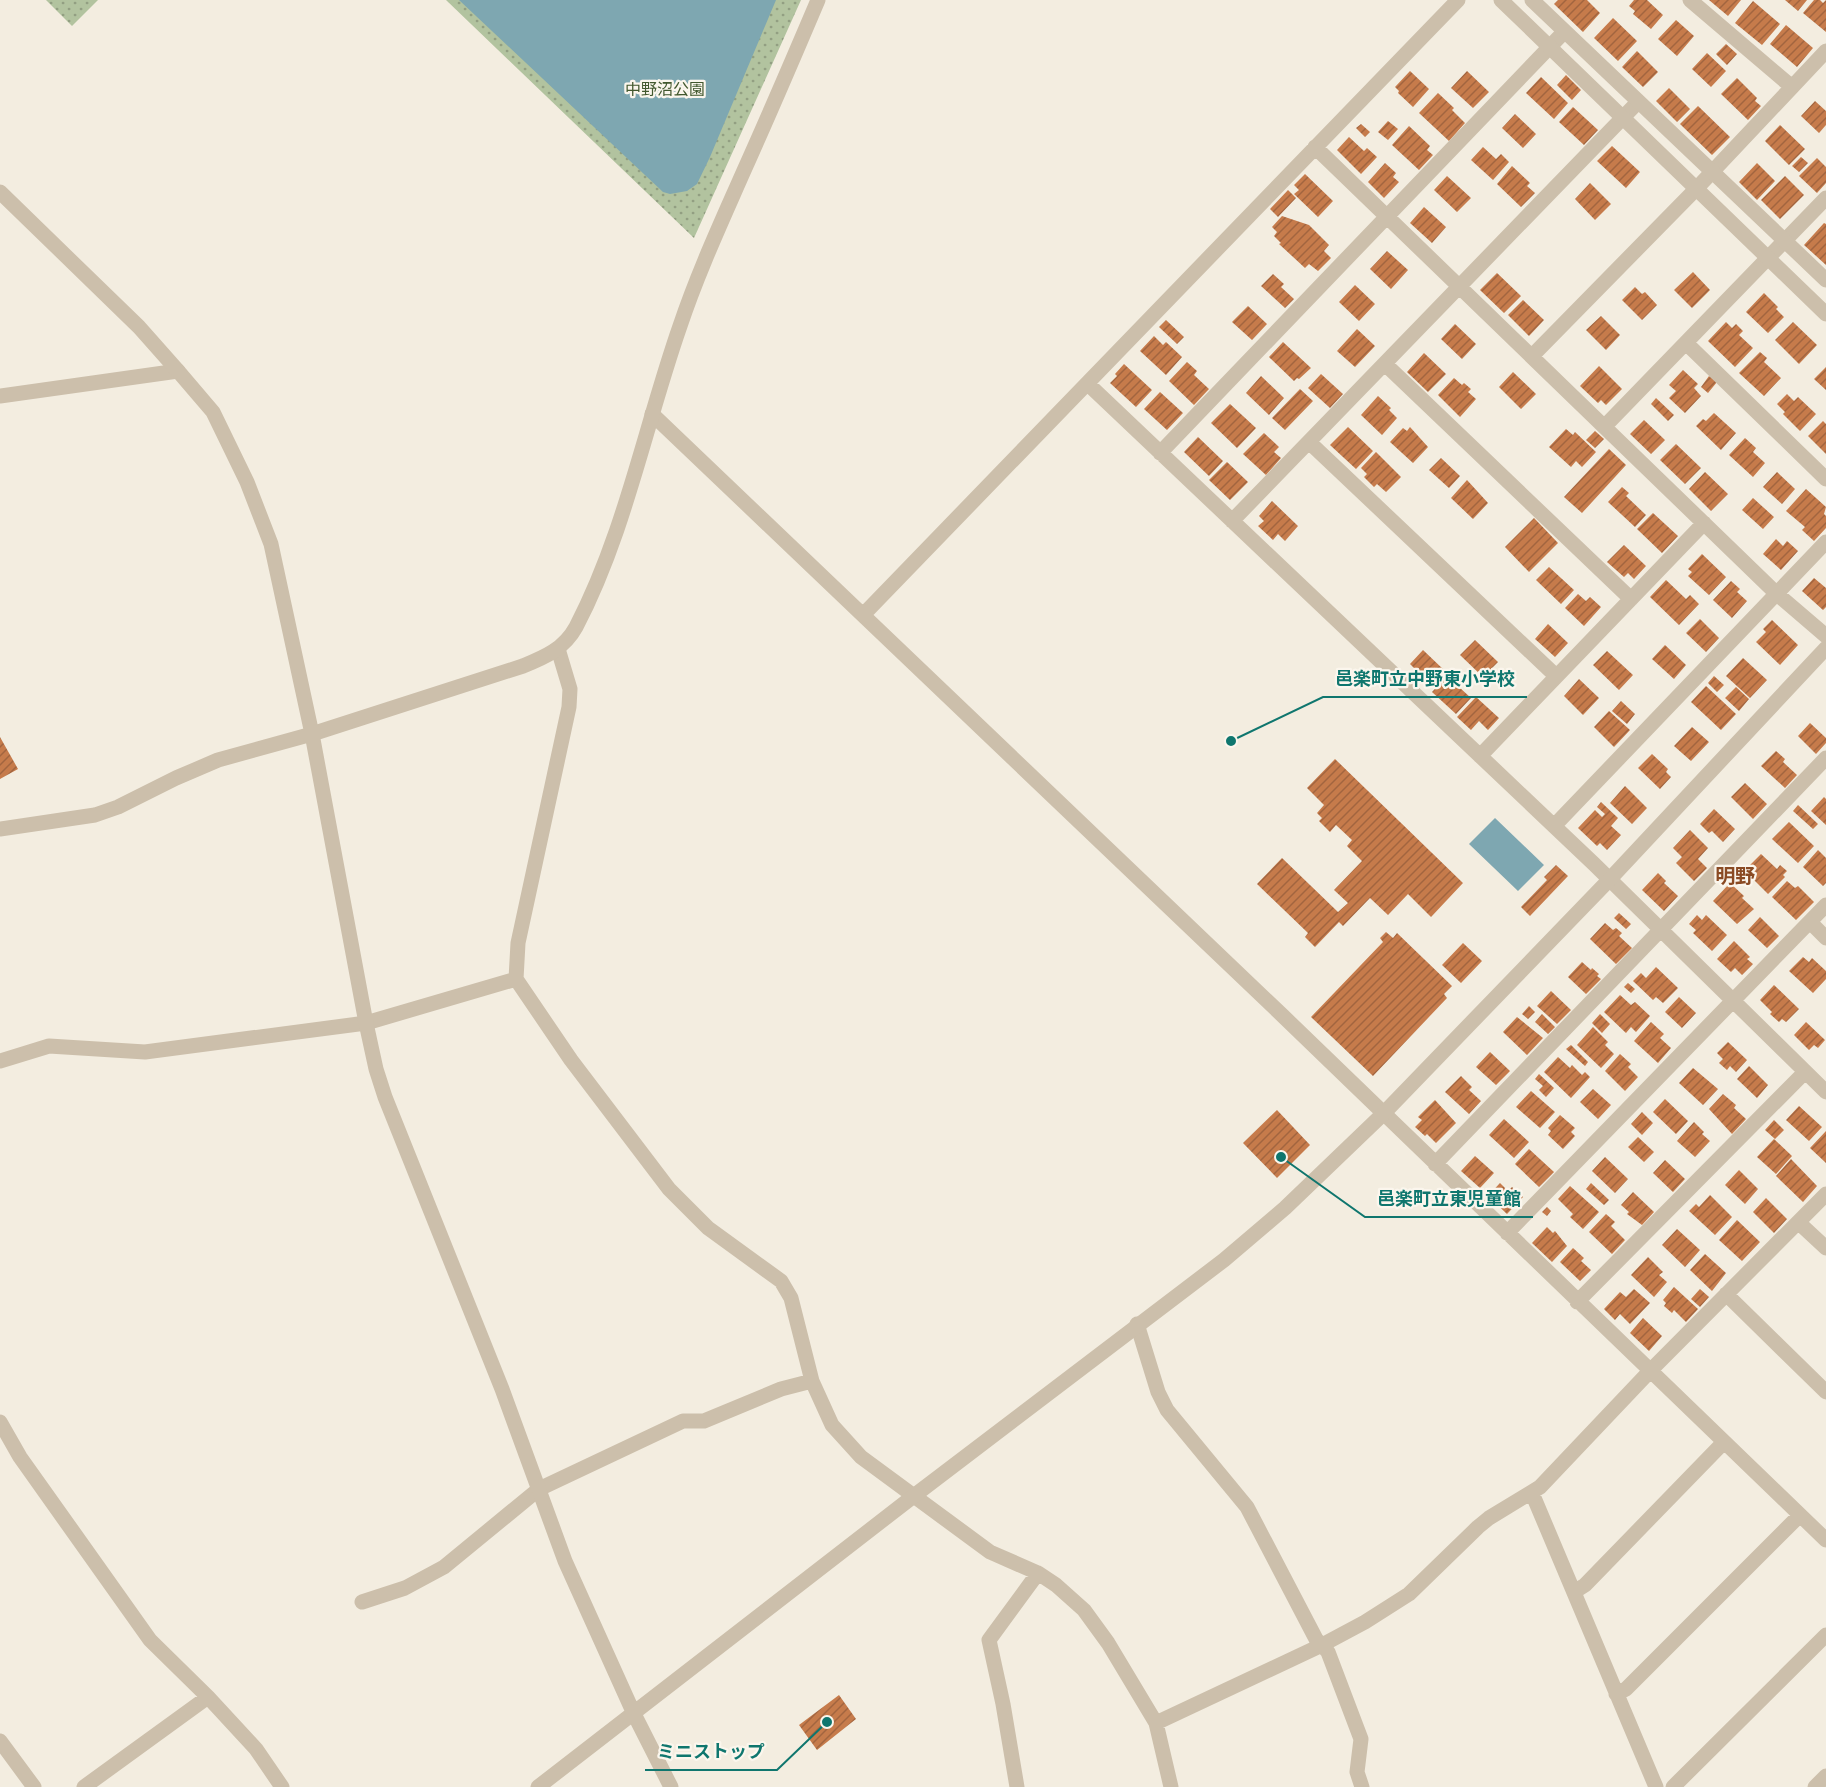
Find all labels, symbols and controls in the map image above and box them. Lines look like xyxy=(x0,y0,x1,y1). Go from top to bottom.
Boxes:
park label: 中野沼公園 xyxy=(625,78,705,101)
callout: 邑楽町立中野東小学校 xyxy=(1323,661,1527,697)
text: 邑楽町立中野東小学校 xyxy=(1335,666,1515,691)
district label: 明野 xyxy=(1715,862,1755,890)
callout: 邑楽町立東児童館 xyxy=(1365,1181,1533,1217)
text: 邑楽町立東児童館 xyxy=(1377,1186,1521,1211)
callout: ミニストップ xyxy=(645,1734,777,1770)
text: ミニストップ xyxy=(657,1739,765,1764)

